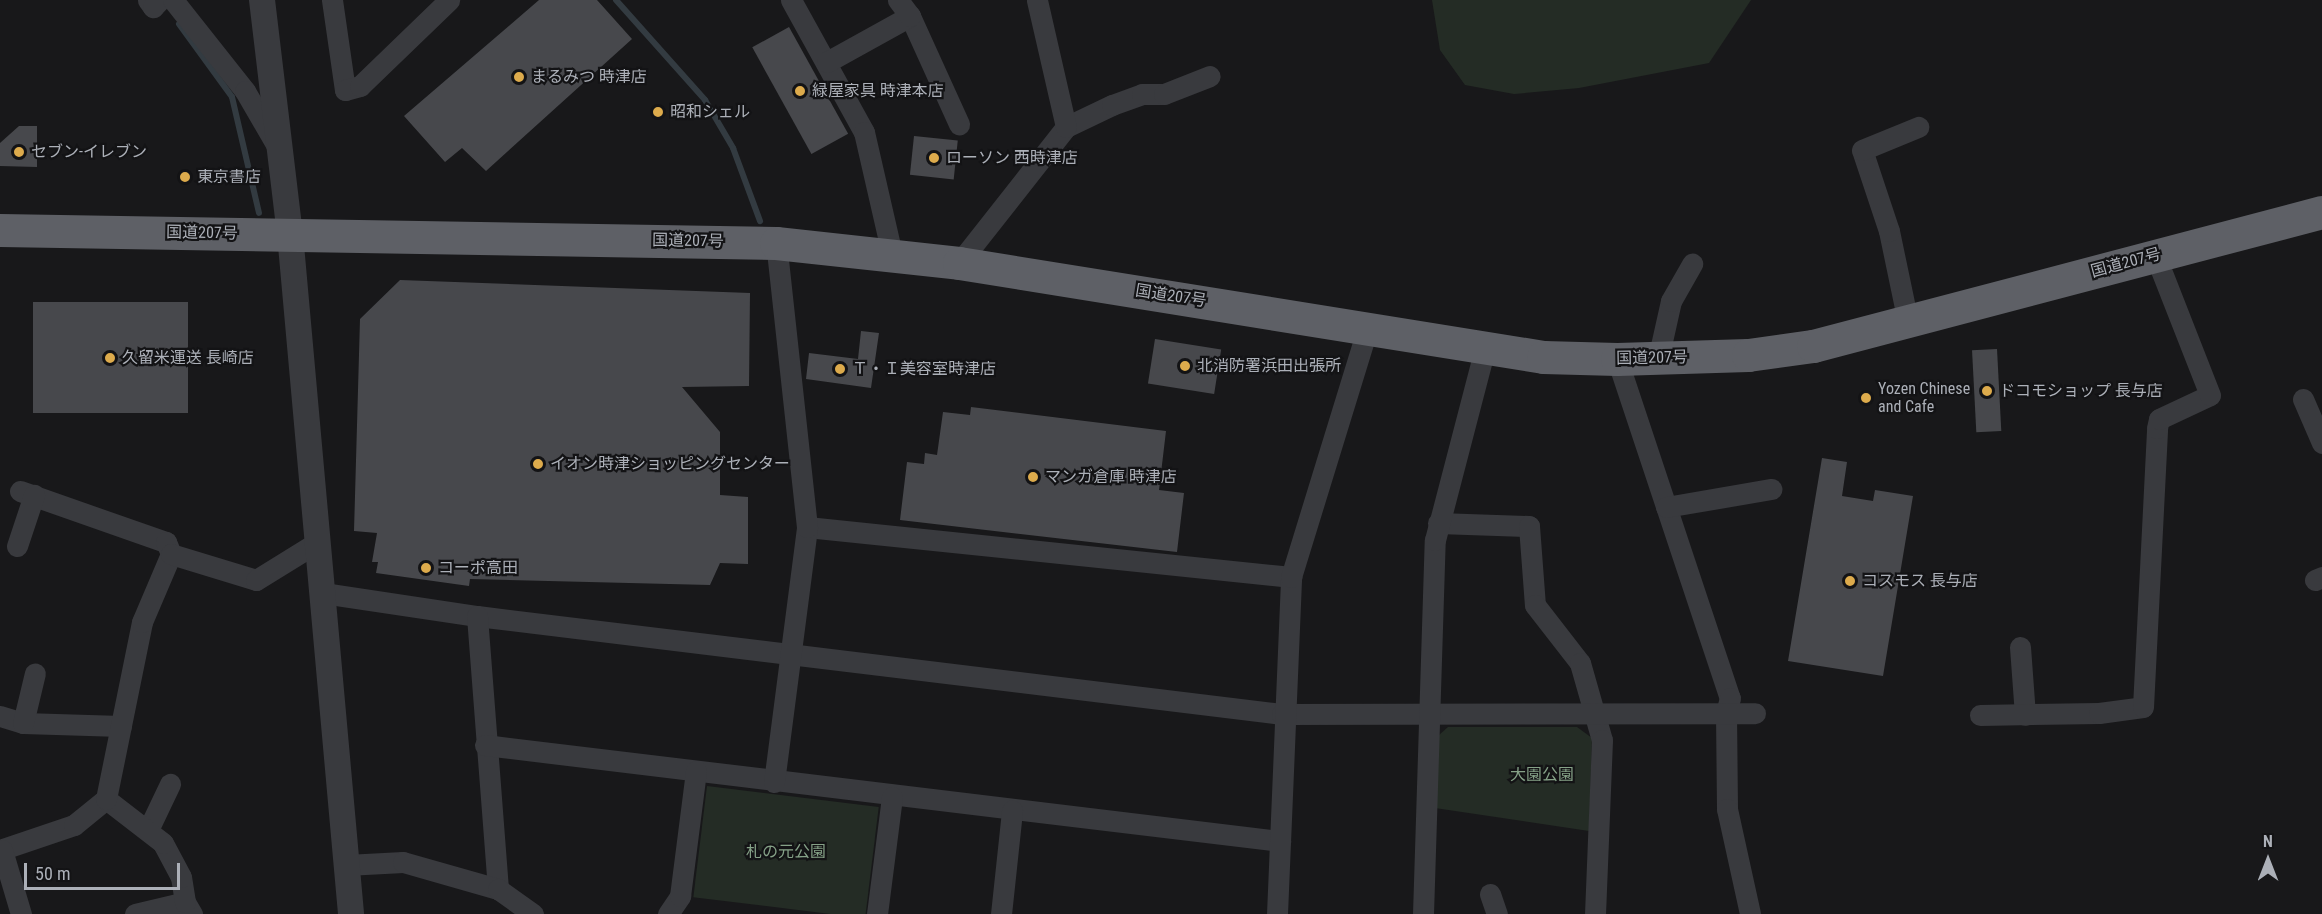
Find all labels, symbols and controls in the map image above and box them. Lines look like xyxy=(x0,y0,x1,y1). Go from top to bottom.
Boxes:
place label: まるみつ 時津店 xyxy=(531,67,647,87)
marker: まるみつ 時津店 xyxy=(512,70,526,84)
place label: 緑屋家具 時津本店 xyxy=(812,81,944,101)
marker: 緑屋家具 時津本店 xyxy=(793,84,807,98)
place label: 昭和シェル xyxy=(670,102,750,122)
marker: 昭和シェル xyxy=(651,105,665,119)
place label: セブン-イレブン xyxy=(31,142,147,162)
marker: セブン-イレブン xyxy=(12,145,26,159)
place label: ローソン 西時津店 xyxy=(946,148,1078,168)
marker: ローソン 西時津店 xyxy=(927,151,941,165)
place label: 東京書店 xyxy=(197,167,261,187)
marker: 東京書店 xyxy=(178,170,192,184)
street label: 国道207号 xyxy=(166,223,238,243)
street label: 国道207号 xyxy=(652,231,724,251)
street label: 国道207号 xyxy=(2089,244,2163,282)
street label: 国道207号 xyxy=(1134,281,1208,311)
place label: 久留米運送 長崎店 xyxy=(122,348,254,368)
street label: 国道207号 xyxy=(1616,348,1688,368)
marker: 久留米運送 長崎店 xyxy=(103,351,117,365)
place label: 北消防署浜田出張所 xyxy=(1197,356,1341,376)
place label: Ｔ・Ｉ美容室時津店 xyxy=(852,359,996,379)
marker: 北消防署浜田出張所 xyxy=(1178,359,1192,373)
marker: Ｔ・Ｉ美容室時津店 xyxy=(833,362,847,376)
place label: Yozen Chinese and Cafe xyxy=(1878,379,1970,417)
place label: ドコモショップ 長与店 xyxy=(1999,381,2163,401)
marker: ドコモショップ 長与店 xyxy=(1980,384,1994,398)
marker: Yozen Chinese and Cafe xyxy=(1859,391,1873,405)
place label: イオン時津ショッピングセンター xyxy=(550,454,790,474)
marker: イオン時津ショッピングセンター xyxy=(531,457,545,471)
place label: マンガ倉庫 時津店 xyxy=(1045,467,1177,487)
marker: マンガ倉庫 時津店 xyxy=(1026,470,1040,484)
place label: コーポ高田 xyxy=(438,558,518,578)
marker: コーポ高田 xyxy=(419,561,433,575)
place label: コスモス 長与店 xyxy=(1862,571,1978,591)
marker: コスモス 長与店 xyxy=(1843,574,1857,588)
park label: 大園公園 xyxy=(1510,765,1574,785)
north arrow xyxy=(2238,830,2298,890)
text: N xyxy=(2263,832,2273,851)
park label: 札の元公園 xyxy=(746,842,826,862)
scale bar xyxy=(27,851,183,889)
text: 50 m xyxy=(35,863,70,884)

